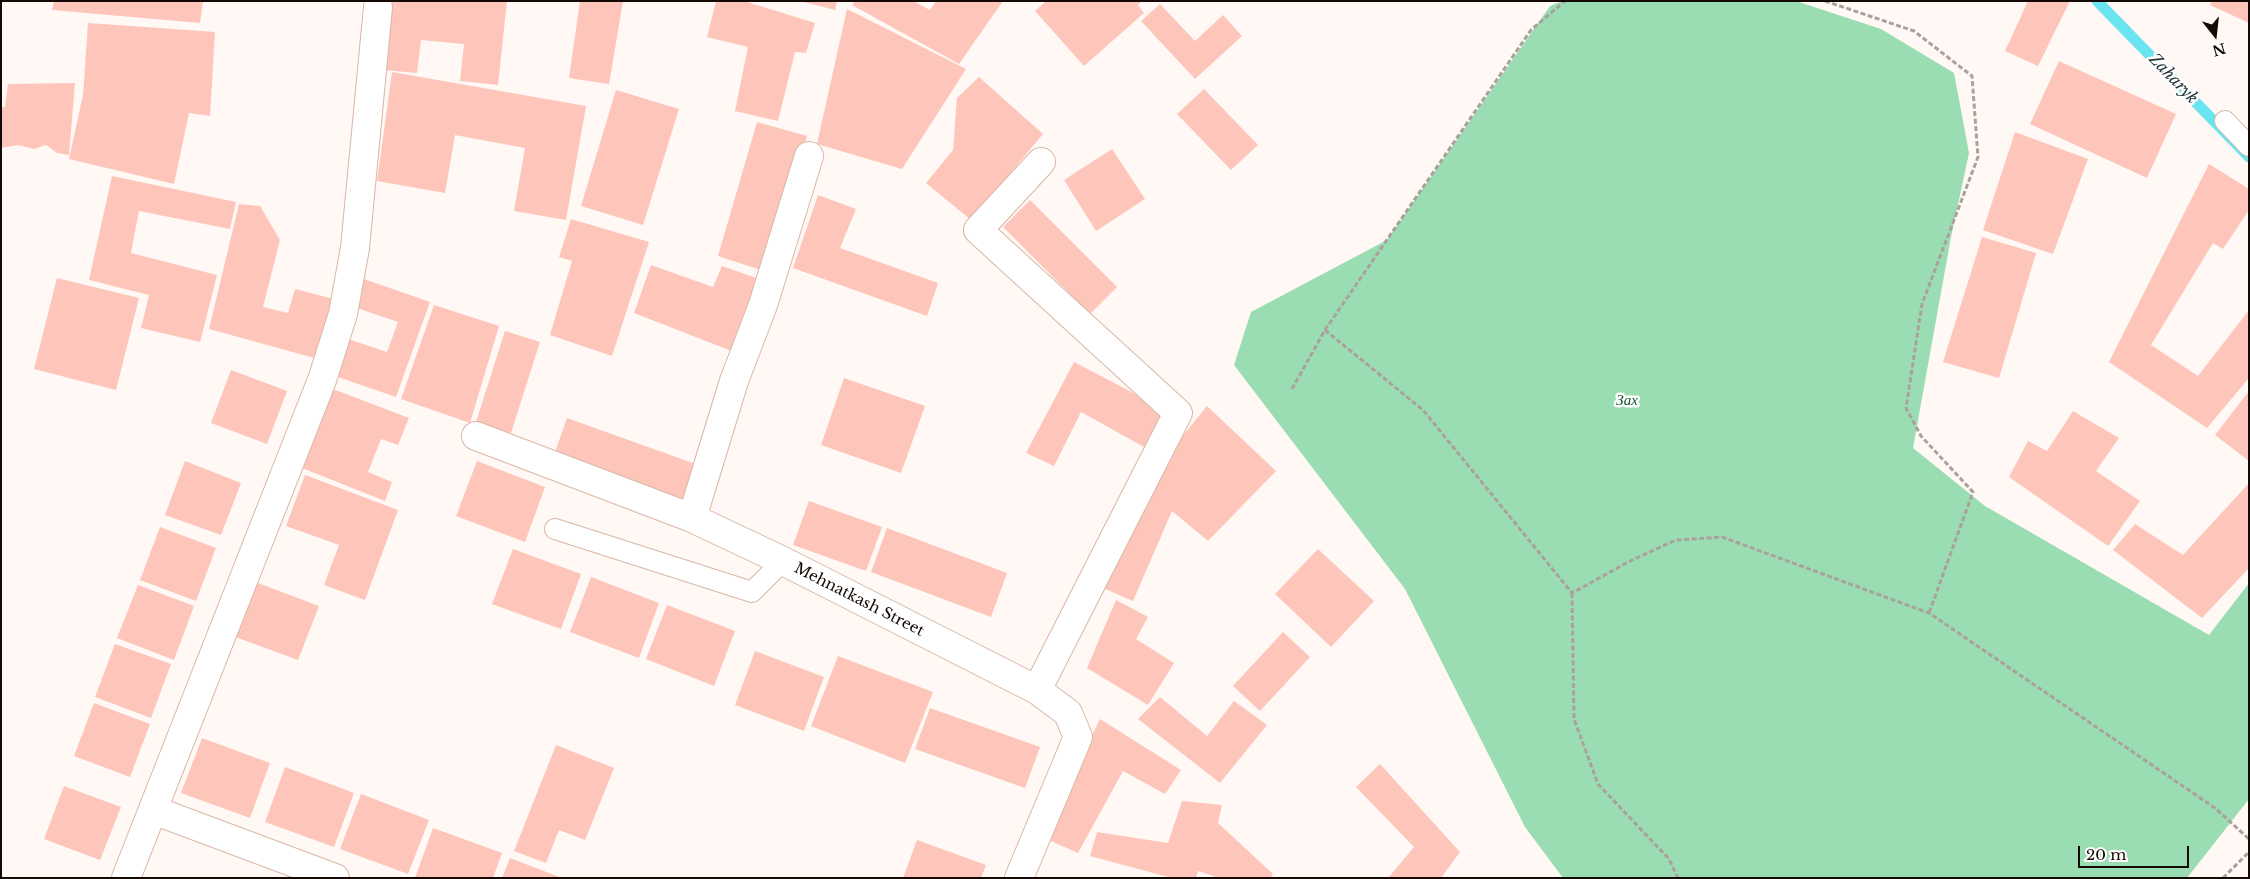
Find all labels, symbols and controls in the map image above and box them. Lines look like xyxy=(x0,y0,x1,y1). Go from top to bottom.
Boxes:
north arrow xyxy=(2190,10,2240,60)
text: N xyxy=(2210,39,2228,60)
water label: Zaharyk xyxy=(2145,50,2201,108)
park label: Зах xyxy=(1616,392,1638,410)
street label: Mehnatkash Street xyxy=(791,559,927,641)
scale bar xyxy=(2080,836,2191,868)
text: 20 m xyxy=(2086,845,2126,864)

